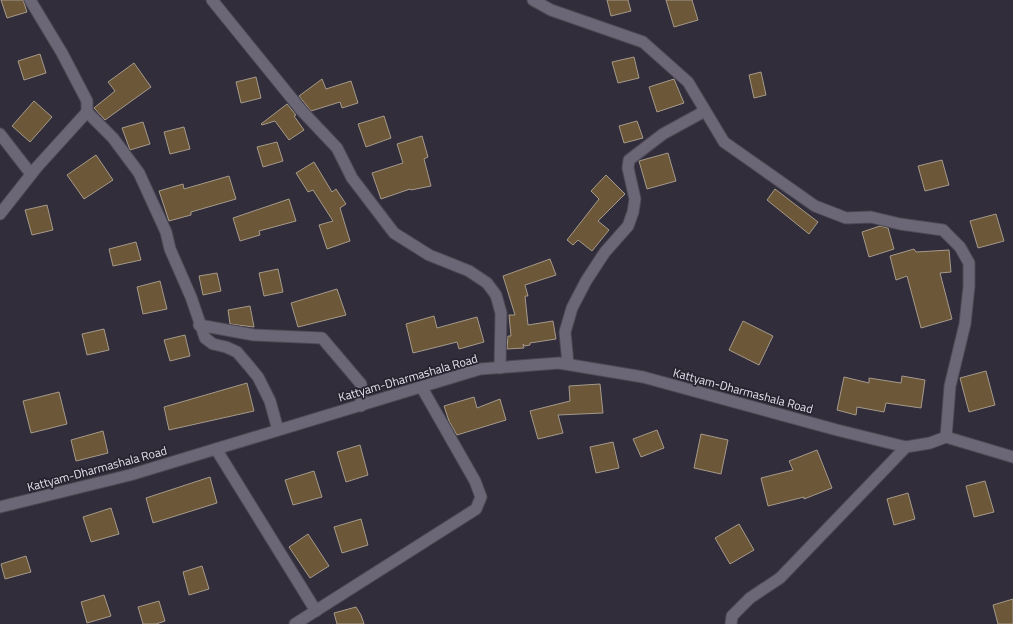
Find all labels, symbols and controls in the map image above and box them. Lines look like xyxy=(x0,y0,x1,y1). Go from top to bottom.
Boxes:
street label: Kattyam-Dharmashala Road xyxy=(336,349,480,407)
street label: Kattyam-Dharmashala Road xyxy=(671,363,815,418)
street label: Kattyam-Dharmashala Road xyxy=(25,441,169,496)

